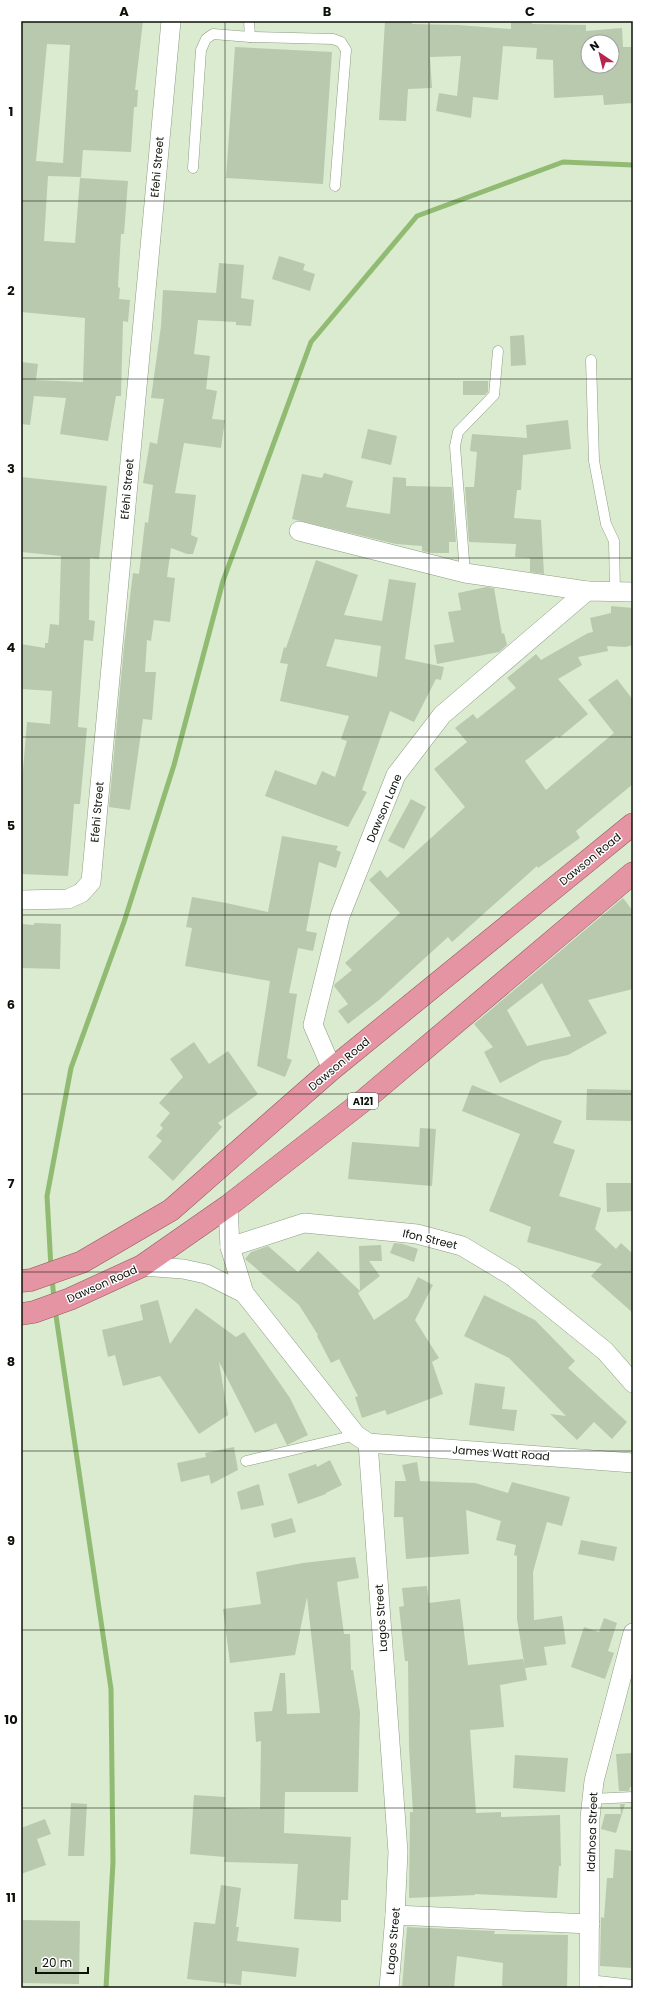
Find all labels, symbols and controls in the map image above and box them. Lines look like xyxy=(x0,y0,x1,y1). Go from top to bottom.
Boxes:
text: A xyxy=(119,2,129,21)
text: B xyxy=(323,2,332,21)
text: C xyxy=(525,2,535,21)
north arrow xyxy=(580,34,620,74)
text: N xyxy=(586,37,602,55)
text: 1 xyxy=(9,102,13,121)
street label: Efehi Street xyxy=(146,136,168,198)
text: 2 xyxy=(7,281,15,300)
street label: Efehi Street xyxy=(116,458,138,520)
text: 3 xyxy=(7,459,15,478)
text: 4 xyxy=(7,638,16,657)
street label: Dawson Lane xyxy=(362,771,406,845)
street label: Efehi Street xyxy=(86,781,108,843)
text: 5 xyxy=(7,816,15,835)
street label: Dawson Road xyxy=(556,829,624,889)
text: 6 xyxy=(7,995,15,1014)
street label: Dawson Road xyxy=(305,1034,373,1094)
road number: A121 xyxy=(348,1093,378,1109)
text: 7 xyxy=(8,1174,15,1193)
street label: Ifon Street xyxy=(401,1225,459,1253)
street label: Dawson Road xyxy=(64,1261,140,1307)
text: 8 xyxy=(7,1352,15,1371)
street label: James Watt Road xyxy=(452,1442,550,1464)
text: 9 xyxy=(7,1531,15,1550)
street label: Lagos Street xyxy=(371,1584,391,1652)
text: 10 xyxy=(4,1710,18,1729)
street label: Idahosa Street xyxy=(583,1792,601,1872)
text: 11 xyxy=(6,1888,16,1907)
street label: Lagos Street xyxy=(382,1907,404,1975)
scale bar xyxy=(36,1949,88,1975)
text: 20 m xyxy=(42,1954,72,1971)

